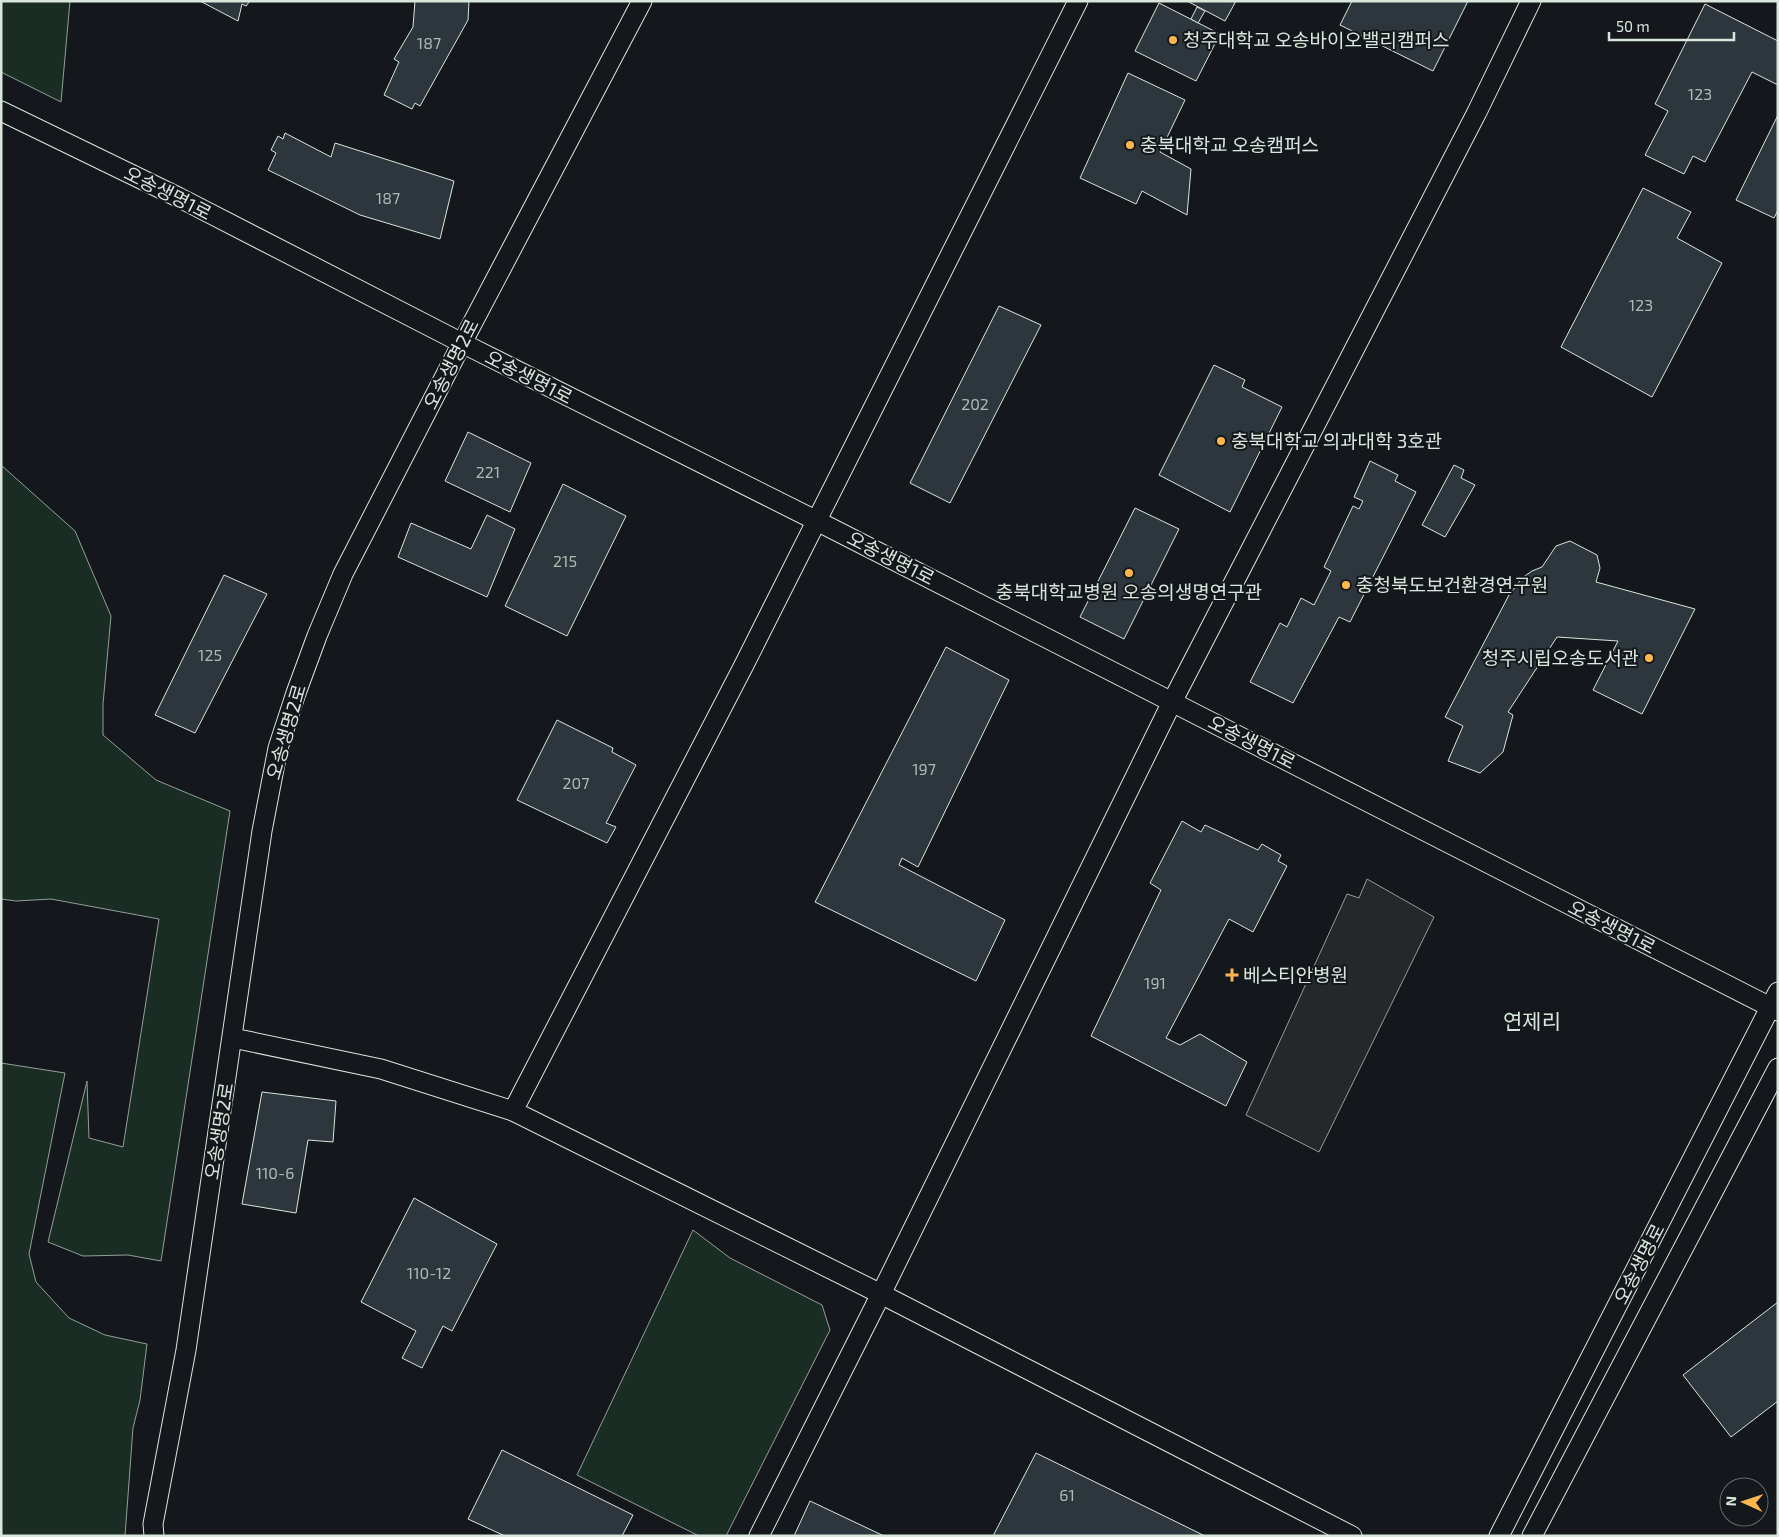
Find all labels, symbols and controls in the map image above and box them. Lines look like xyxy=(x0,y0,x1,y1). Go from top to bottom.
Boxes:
scale bar xyxy=(1609,10,1734,42)
text: 50 m xyxy=(1616,17,1650,35)
place label: 청주대학교 오송바이오밸리캠퍼스 xyxy=(1183,28,1449,51)
house number: 187 xyxy=(417,33,441,52)
marker: 청주대학교 오송바이오밸리캠퍼스 xyxy=(1167,34,1179,46)
house number: 123 xyxy=(1688,84,1712,103)
place label: 충북대학교 오송캠퍼스 xyxy=(1140,133,1319,156)
marker: 충북대학교 오송캠퍼스 xyxy=(1124,139,1136,151)
street label: 오송생명1로 xyxy=(121,161,216,224)
house number: 187 xyxy=(376,188,400,207)
house number: 123 xyxy=(1629,295,1653,314)
street label: 오송생명2로 xyxy=(418,315,483,413)
street label: 오송생명1로 xyxy=(482,345,577,408)
house number: 202 xyxy=(961,394,989,413)
place label: 충북대학교 의과대학 3호관 xyxy=(1231,429,1442,452)
marker: 충북대학교 의과대학 3호관 xyxy=(1215,435,1227,447)
house number: 221 xyxy=(476,462,500,481)
street label: 오송생명1로 xyxy=(844,526,939,589)
house number: 215 xyxy=(553,551,577,570)
marker: 충북대학교병원 오송의생명연구관 xyxy=(1123,567,1135,579)
place label: 충청북도보건환경연구원 xyxy=(1356,573,1548,596)
marker: 충청북도보건환경연구원 xyxy=(1340,579,1352,591)
place label: 충북대학교병원 오송의생명연구관 xyxy=(996,580,1262,603)
house number: 125 xyxy=(198,645,222,664)
place label: 청주시립오송도서관 xyxy=(1482,646,1639,669)
marker: 청주시립오송도서관 xyxy=(1643,652,1655,664)
street label: 오송생명2로 xyxy=(261,682,310,782)
street label: 오송생명1로 xyxy=(1205,710,1300,773)
house number: 197 xyxy=(912,759,936,778)
house number: 207 xyxy=(563,773,589,792)
street label: 오송생명1로 xyxy=(1565,895,1660,958)
place label: 베스티안병원 xyxy=(1243,963,1348,986)
marker: 베스티안병원 xyxy=(1225,968,1239,982)
house number: 191 xyxy=(1144,973,1166,992)
district label: 연제리 xyxy=(1503,1008,1561,1033)
street label: 오송생명2로 xyxy=(199,1081,238,1181)
house number: 110-6 xyxy=(256,1163,294,1182)
street label: 오송생명로 xyxy=(1608,1220,1669,1308)
house number: 110-12 xyxy=(407,1263,451,1282)
north arrow xyxy=(1719,1477,1769,1527)
house number: 61 xyxy=(1059,1485,1075,1504)
text: N xyxy=(1722,1496,1739,1507)

